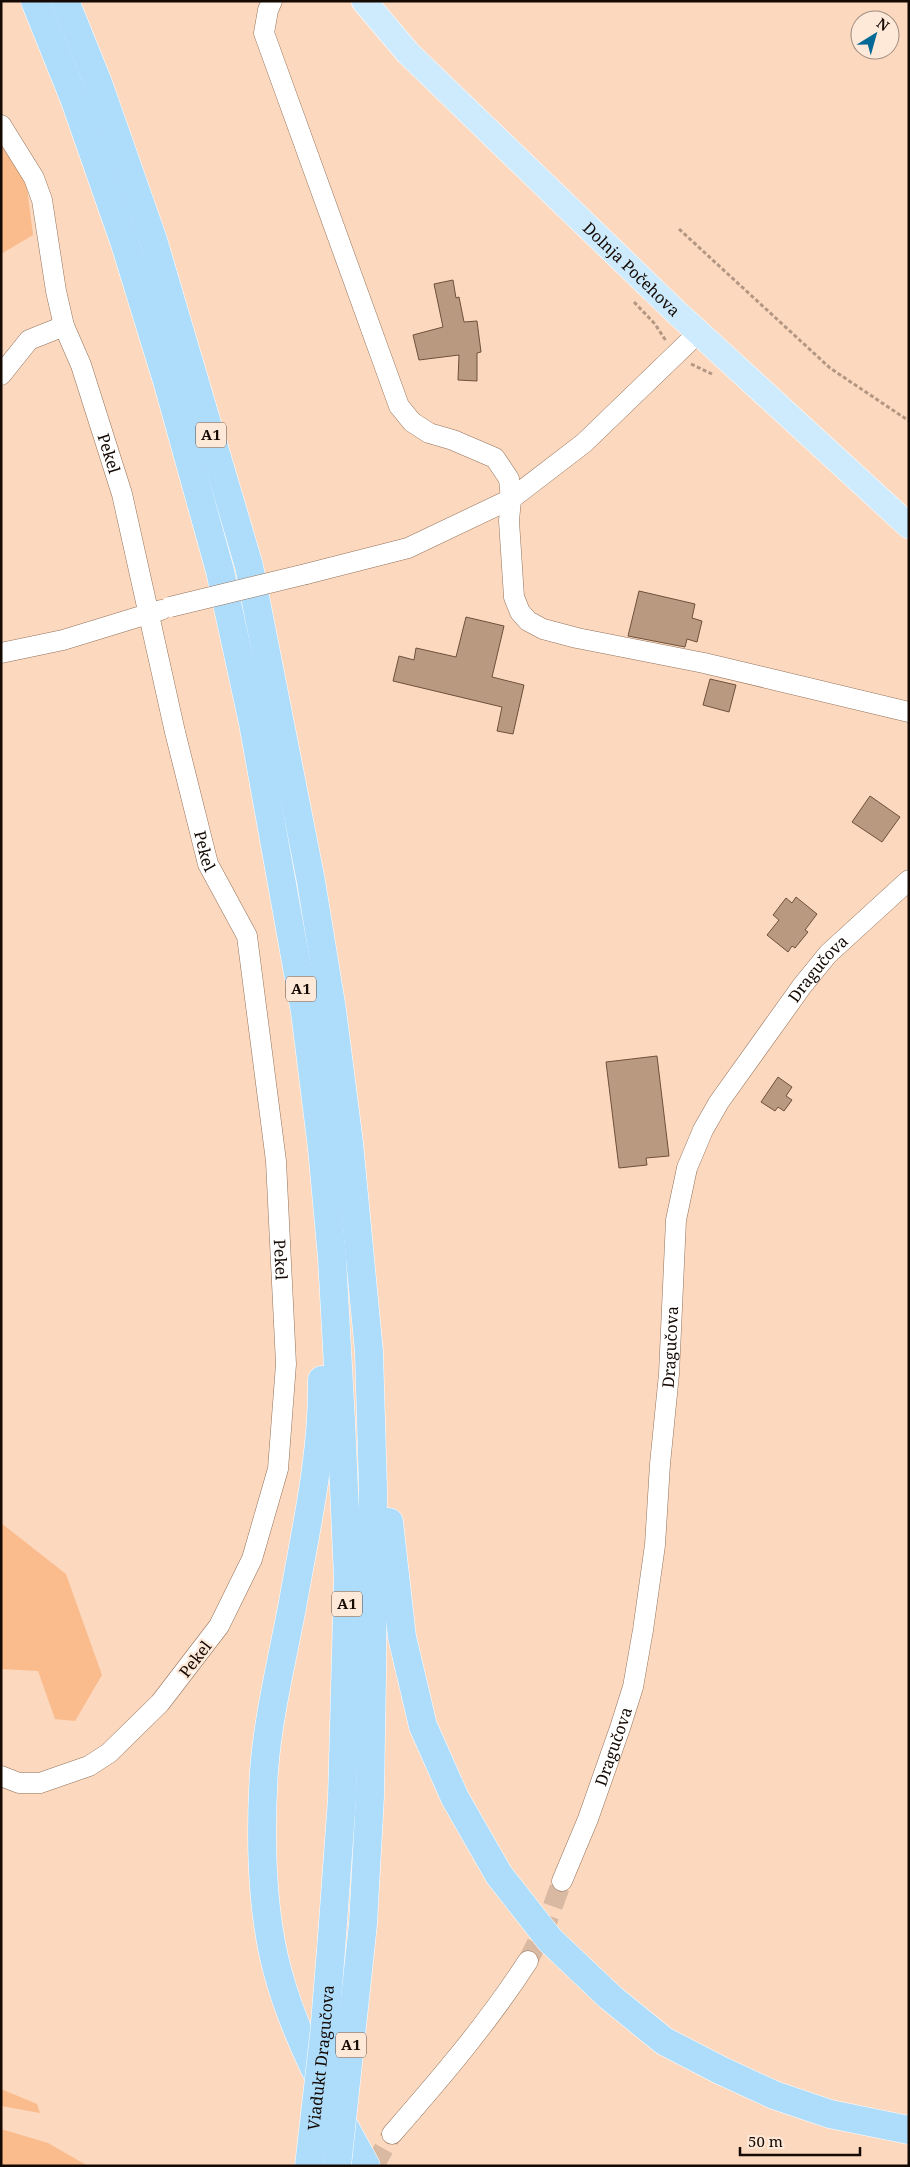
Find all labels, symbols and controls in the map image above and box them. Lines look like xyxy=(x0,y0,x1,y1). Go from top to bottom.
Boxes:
north arrow xyxy=(850,10,900,60)
text: N xyxy=(873,13,893,35)
street label: Dolnja Počehova xyxy=(578,217,685,321)
road number: A1 xyxy=(196,422,226,448)
street label: Pekel xyxy=(92,431,126,476)
street label: Pekel xyxy=(189,828,221,875)
street label: Dragučova xyxy=(783,930,853,1007)
road number: A1 xyxy=(286,976,316,1002)
street label: Pekel xyxy=(269,1239,293,1280)
street label: Dragučova xyxy=(657,1306,683,1389)
road number: A1 xyxy=(332,1592,362,1616)
street label: Pekel xyxy=(174,1636,216,1682)
street label: Dragučova xyxy=(589,1704,637,1789)
street label: Viadukt Dragučova xyxy=(302,1984,339,2132)
road number: A1 xyxy=(336,2032,366,2058)
scale bar xyxy=(740,2124,860,2156)
text: 50 m xyxy=(748,2131,783,2151)

